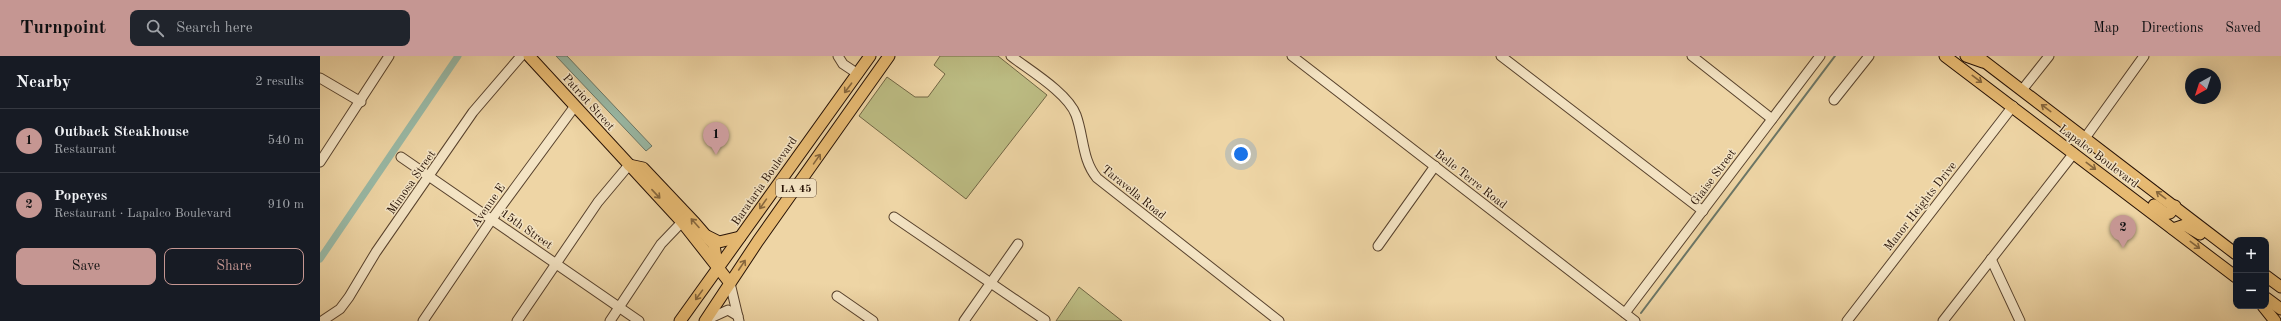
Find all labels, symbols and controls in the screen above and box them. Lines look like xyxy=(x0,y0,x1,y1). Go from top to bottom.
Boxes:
search box xyxy=(130,10,410,46)
icon: search xyxy=(144,17,166,39)
text: Turnpoint xyxy=(20,19,106,38)
text: Search here xyxy=(176,21,253,36)
text: Map xyxy=(2093,21,2119,35)
text: Directions xyxy=(2141,21,2203,35)
text: Saved xyxy=(2225,21,2261,35)
north arrow xyxy=(2185,68,2221,104)
street label: Patriot Street xyxy=(560,72,617,133)
text: Nearby xyxy=(16,74,71,91)
text: 2 results xyxy=(255,75,304,88)
one-way arrow xyxy=(1971,75,1982,84)
one-way arrow xyxy=(843,82,852,93)
one-way arrow xyxy=(2041,104,2052,113)
pin: 1 xyxy=(703,122,729,155)
street label: Lapalco Boulevard xyxy=(2056,123,2140,191)
text: Outback Steakhouse xyxy=(54,125,189,140)
text: 1 xyxy=(25,134,33,147)
text: 540 m xyxy=(267,134,304,147)
street label: Barataria Boulevard xyxy=(730,135,800,228)
text: Restaurant xyxy=(54,143,116,156)
your location xyxy=(1231,144,1251,164)
street label: Giaise Street xyxy=(1689,147,1739,208)
street label: Mimosa Street xyxy=(385,148,438,217)
street label: Belle Terre Road xyxy=(1432,148,1509,212)
one-way arrow xyxy=(813,154,821,165)
street label: Manor Heights Drive xyxy=(1882,159,1960,253)
one-way arrow xyxy=(2086,162,2097,170)
street label: Taravella Road xyxy=(1099,164,1168,222)
road number: LA 45 xyxy=(776,179,816,197)
street label: Avenue E xyxy=(470,182,508,229)
text: Popeyes xyxy=(54,189,107,204)
one-way arrow xyxy=(651,189,661,199)
one-way arrow xyxy=(2155,191,2166,200)
text: 2 xyxy=(25,198,33,211)
text: 910 m xyxy=(267,198,304,211)
one-way arrow xyxy=(759,199,767,210)
text: Restaurant · Lapalco Boulevard xyxy=(54,207,232,220)
street label: 15th Street xyxy=(498,207,555,252)
pin: 2 xyxy=(2110,215,2136,248)
one-way arrow xyxy=(690,217,699,228)
map controls xyxy=(2233,237,2269,309)
button: + xyxy=(2233,237,2269,273)
one-way arrow xyxy=(2189,241,2200,249)
button: Save xyxy=(16,248,156,285)
button: Share xyxy=(164,248,304,285)
one-way arrow xyxy=(738,260,746,271)
button: − xyxy=(2233,273,2269,309)
one-way arrow xyxy=(695,289,703,300)

